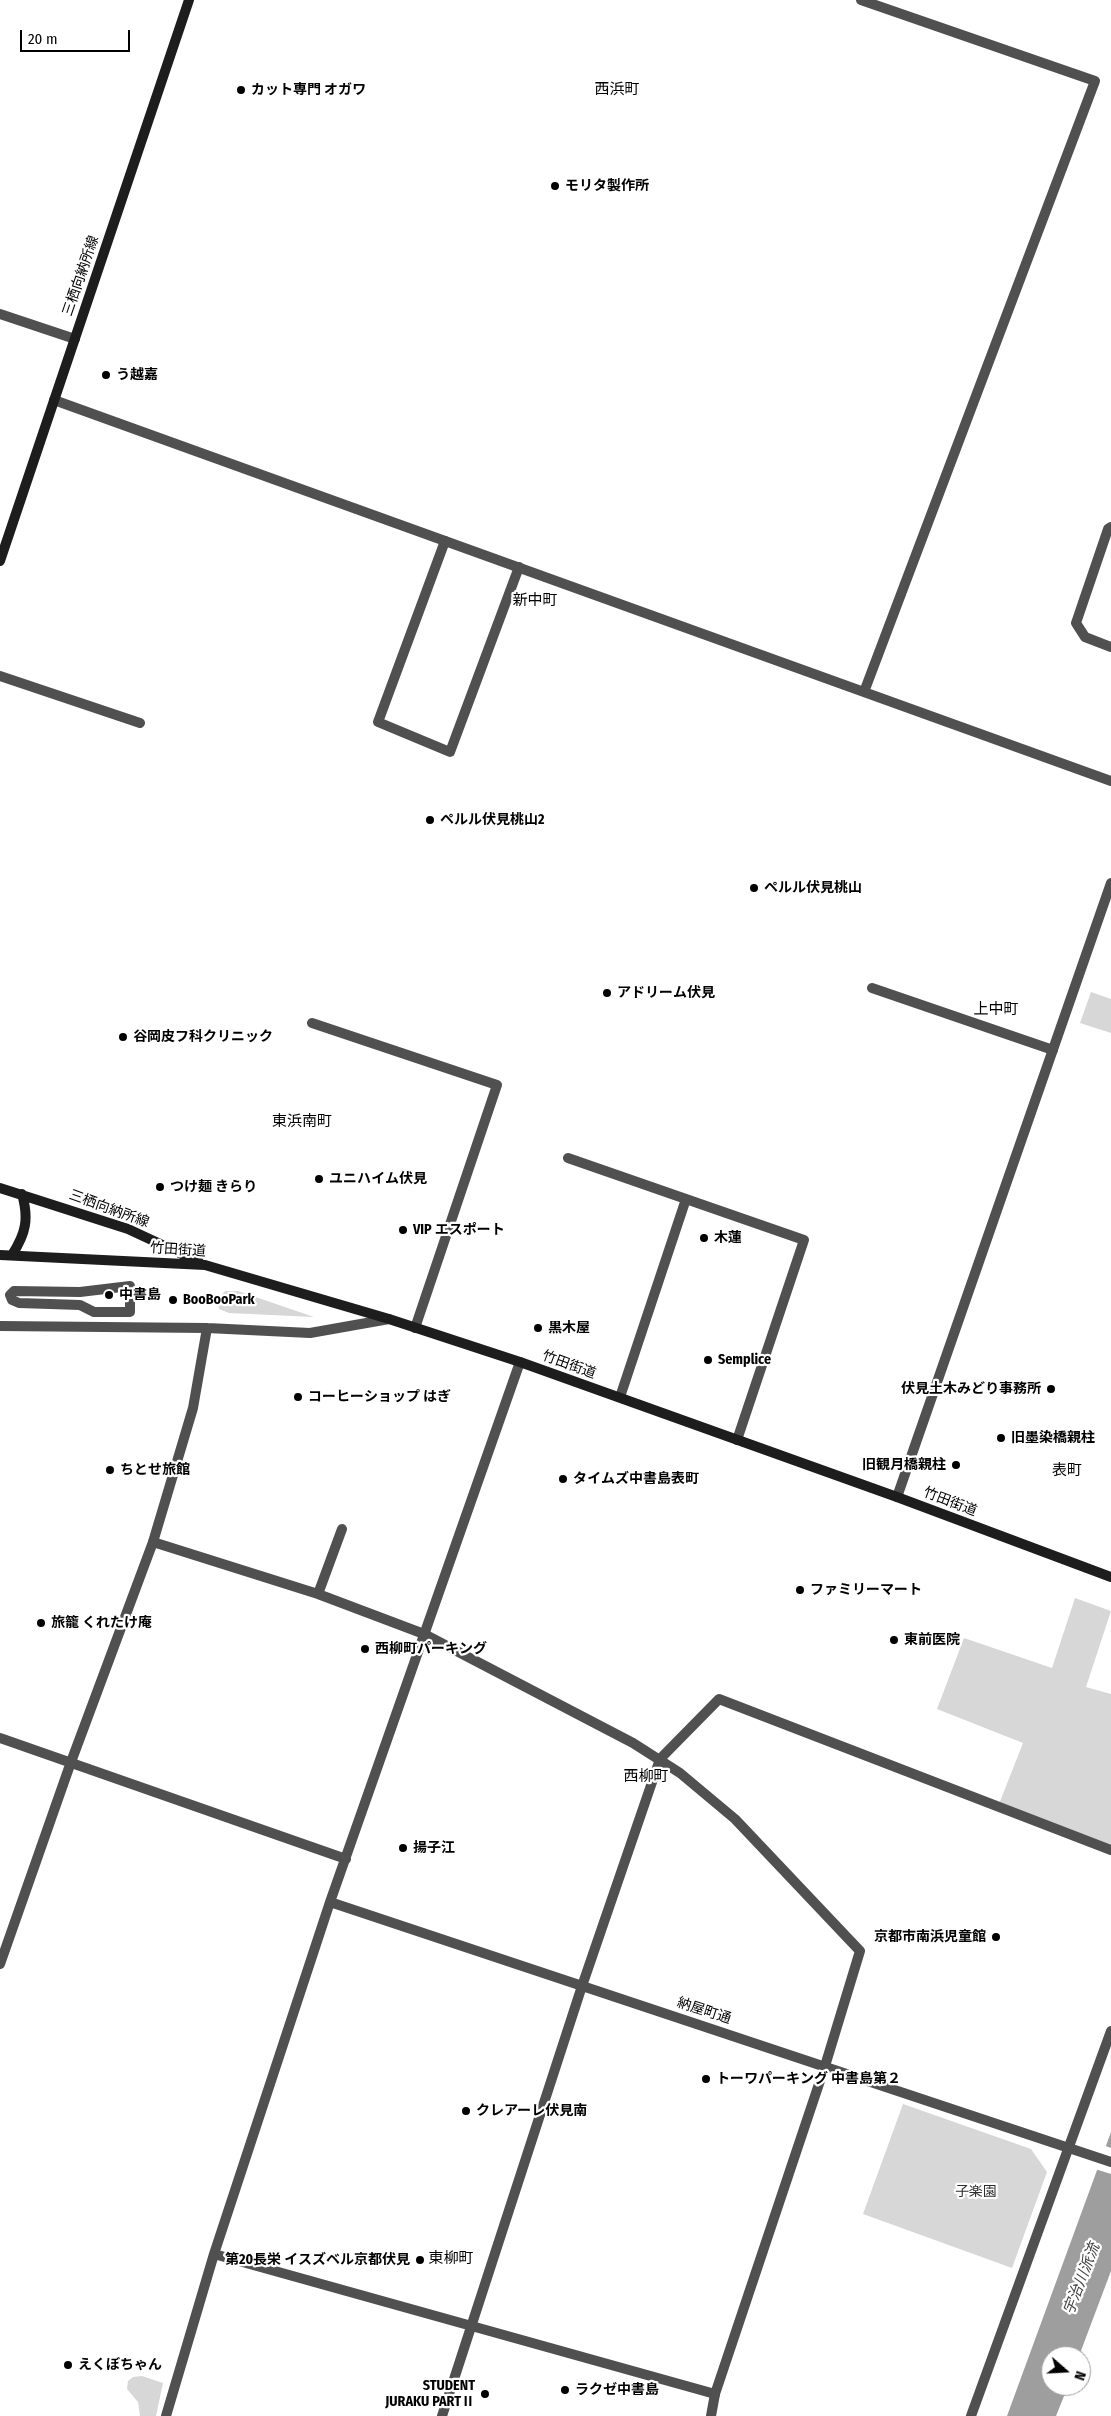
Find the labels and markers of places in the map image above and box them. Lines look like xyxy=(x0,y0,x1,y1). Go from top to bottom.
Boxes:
place label: カット専門 オガワ xyxy=(251,82,366,98)
marker: カット専門 オガワ xyxy=(235,84,247,96)
place label: モリタ製作所 xyxy=(565,178,649,194)
marker: モリタ製作所 xyxy=(549,180,561,192)
place label: う越嘉 xyxy=(116,367,158,383)
marker: う越嘉 xyxy=(100,369,112,381)
place label: ペルル伏見桃山2 xyxy=(440,812,544,828)
marker: ペルル伏見桃山2 xyxy=(424,814,436,826)
place label: ペルル伏見桃山 xyxy=(764,880,862,896)
marker: ペルル伏見桃山 xyxy=(748,882,760,894)
place label: アドリーム伏見 xyxy=(617,985,715,1001)
marker: アドリーム伏見 xyxy=(601,987,613,999)
place label: 谷岡皮フ科クリニック xyxy=(133,1029,273,1045)
marker: 谷岡皮フ科クリニック xyxy=(117,1031,129,1043)
place label: ユニハイム伏見 xyxy=(329,1171,427,1187)
marker: ユニハイム伏見 xyxy=(313,1173,325,1185)
place label: つけ麺 きらり xyxy=(170,1179,257,1195)
marker: つけ麺 きらり xyxy=(154,1181,166,1193)
place label: VIP エスポート xyxy=(413,1222,505,1238)
marker: VIP エスポート xyxy=(397,1224,409,1236)
place label: 木蓮 xyxy=(714,1230,742,1246)
marker: 木蓮 xyxy=(698,1232,710,1244)
place label: 中書島 xyxy=(119,1287,161,1303)
marker: 中書島 xyxy=(103,1289,115,1301)
place label: BooBooPark xyxy=(183,1292,255,1308)
marker: BooBooPark xyxy=(167,1294,179,1306)
place label: 黒木屋 xyxy=(548,1320,590,1336)
marker: 黒木屋 xyxy=(532,1322,544,1334)
place label: Semplice xyxy=(718,1352,771,1368)
marker: Semplice xyxy=(702,1354,714,1366)
place label: 伏見土木みどり事務所 xyxy=(901,1381,1041,1397)
marker: 伏見土木みどり事務所 xyxy=(1045,1383,1057,1395)
place label: コーヒーショップ はぎ xyxy=(308,1389,451,1405)
marker: コーヒーショップ はぎ xyxy=(292,1391,304,1403)
place label: 旧墨染橋親柱 xyxy=(1011,1430,1095,1446)
marker: 旧墨染橋親柱 xyxy=(995,1432,1007,1444)
place label: 旧観月橋親柱 xyxy=(862,1457,946,1473)
marker: 旧観月橋親柱 xyxy=(950,1459,962,1471)
place label: ちとせ旅館 xyxy=(120,1462,190,1478)
marker: ちとせ旅館 xyxy=(104,1464,116,1476)
place label: タイムズ中書島表町 xyxy=(573,1471,699,1487)
marker: タイムズ中書島表町 xyxy=(557,1473,569,1485)
place label: ファミリーマート xyxy=(810,1582,922,1598)
marker: ファミリーマート xyxy=(794,1584,806,1596)
place label: 旅籠 くれたけ庵 xyxy=(51,1615,152,1631)
marker: 旅籠 くれたけ庵 xyxy=(35,1617,47,1629)
place label: 東前医院 xyxy=(904,1632,960,1648)
marker: 東前医院 xyxy=(888,1634,900,1646)
place label: 西柳町パーキング xyxy=(375,1641,487,1657)
marker: 西柳町パーキング xyxy=(359,1643,371,1655)
place label: 揚子江 xyxy=(413,1840,455,1856)
marker: 揚子江 xyxy=(397,1842,409,1854)
place label: 京都市南浜児童館 xyxy=(874,1929,986,1945)
marker: 京都市南浜児童館 xyxy=(990,1931,1002,1943)
place label: トーワパーキング 中書島第２ xyxy=(716,2071,901,2087)
marker: トーワパーキング 中書島第２ xyxy=(700,2073,712,2085)
place label: クレアーレ伏見南 xyxy=(476,2103,587,2119)
marker: クレアーレ伏見南 xyxy=(460,2105,472,2117)
place label: 第20長栄 イスズベル京都伏見 xyxy=(225,2252,410,2268)
marker: 第20長栄 イスズベル京都伏見 xyxy=(414,2254,426,2266)
place label: えくぼちゃん xyxy=(78,2357,162,2373)
marker: えくぼちゃん xyxy=(62,2359,74,2371)
place label: STUDENT JURAKU PARTⅡ xyxy=(385,2378,475,2410)
place label: ラクゼ中書島 xyxy=(575,2382,659,2398)
marker: ラクゼ中書島 xyxy=(559,2384,571,2396)
marker: STUDENT JURAKU PARTⅡ xyxy=(479,2388,491,2400)

